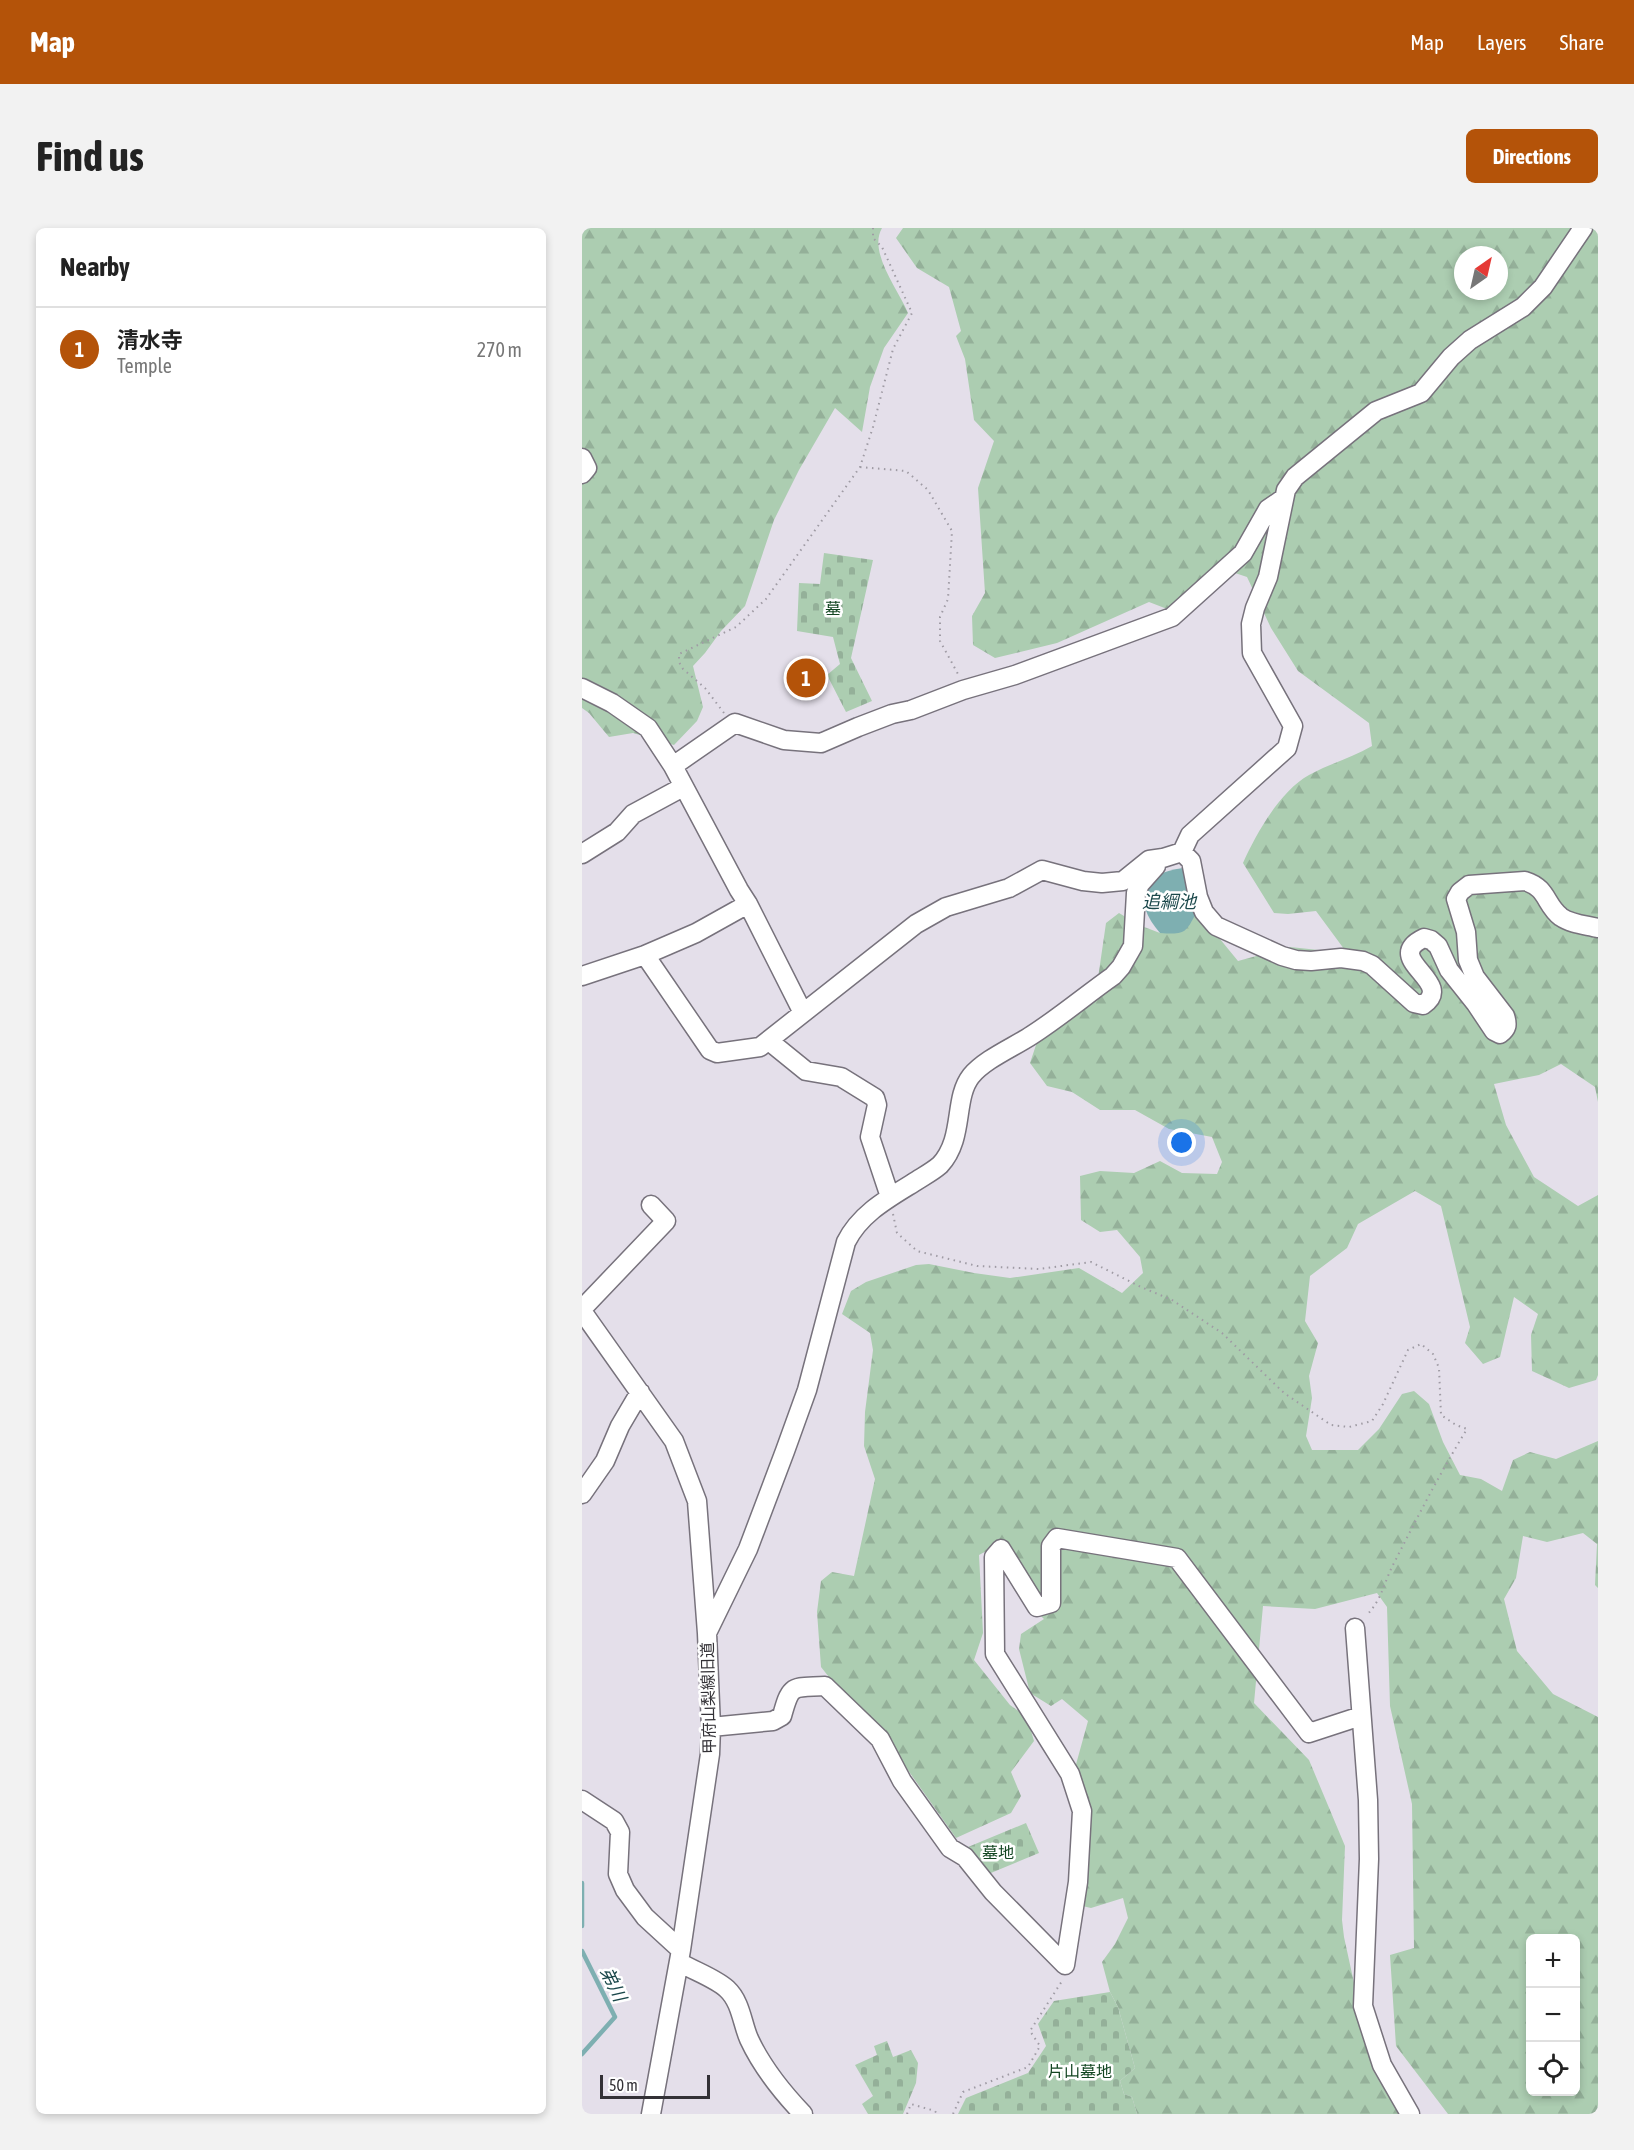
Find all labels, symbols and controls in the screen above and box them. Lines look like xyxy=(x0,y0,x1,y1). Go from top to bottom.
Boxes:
text: Map xyxy=(30,26,75,58)
text: Map xyxy=(1410,30,1444,54)
text: Layers xyxy=(1477,30,1527,54)
text: Share xyxy=(1560,30,1604,54)
button: Directions xyxy=(1466,129,1598,183)
text: Find us xyxy=(36,132,144,180)
north arrow xyxy=(1454,246,1508,300)
text: Nearby xyxy=(60,252,130,282)
text: 清水寺 xyxy=(117,327,183,353)
text: 1 xyxy=(75,338,84,361)
text: 270 m xyxy=(477,338,522,361)
text: Temple xyxy=(117,354,172,377)
park label: 墓 xyxy=(825,599,841,617)
pin: 1 xyxy=(786,656,826,700)
water label: 追綱池 xyxy=(1142,891,1198,912)
your location xyxy=(1167,1128,1196,1157)
street label: 甲府山梨線旧道 xyxy=(698,1642,718,1754)
park label: 墓地 xyxy=(982,1843,1014,1861)
map controls xyxy=(1526,1934,1580,2096)
button: + xyxy=(1526,1934,1580,1988)
water label: 弟川 xyxy=(596,1963,632,2006)
button: − xyxy=(1526,1988,1580,2042)
button: locate xyxy=(1526,2042,1580,2096)
park label: 片山墓地 xyxy=(1048,2062,1112,2080)
scale bar xyxy=(600,2072,710,2100)
text: 50 m xyxy=(609,2076,638,2094)

